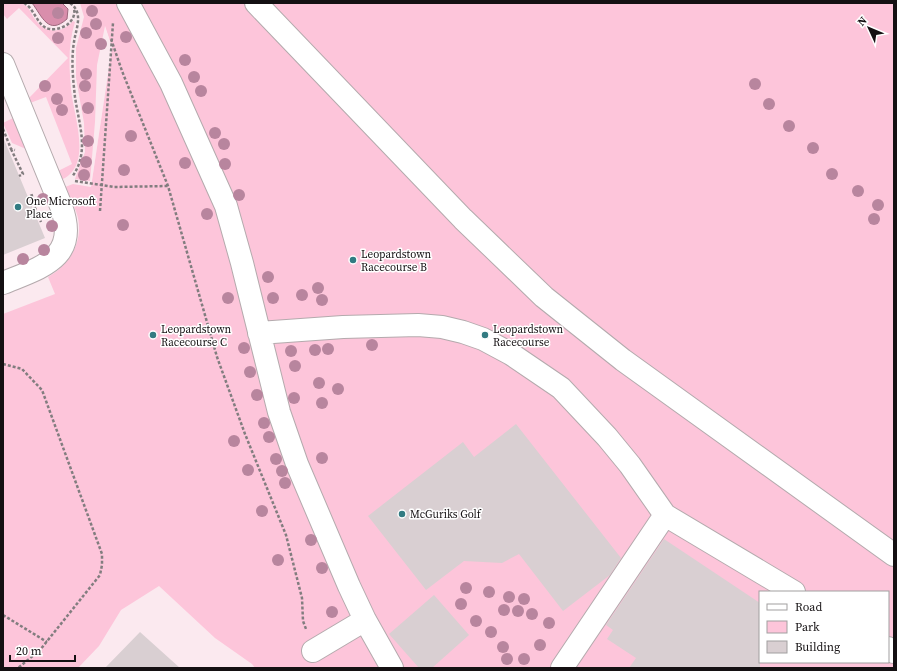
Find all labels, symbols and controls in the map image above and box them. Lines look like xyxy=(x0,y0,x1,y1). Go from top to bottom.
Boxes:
north arrow xyxy=(849,8,889,48)
text: N xyxy=(854,13,870,29)
place label: One Microsoft Place xyxy=(26,194,97,222)
marker: One Microsoft Place xyxy=(13,202,23,212)
place label: Leopardstown Racecourse B xyxy=(361,247,432,275)
marker: Leopardstown Racecourse B xyxy=(348,255,358,265)
place label: Leopardstown Racecourse C xyxy=(161,322,232,350)
place label: Leopardstown Racecourse xyxy=(493,322,564,350)
marker: Leopardstown Racecourse C xyxy=(148,330,158,340)
marker: Leopardstown Racecourse xyxy=(480,330,490,340)
place label: McGuriks Golf xyxy=(410,507,482,522)
marker: McGuriks Golf xyxy=(397,509,407,519)
legend xyxy=(759,591,889,663)
text: Road xyxy=(795,599,822,615)
text: Park xyxy=(795,619,820,635)
scale bar xyxy=(10,637,75,663)
text: Building xyxy=(795,639,840,655)
text: 20 m xyxy=(16,643,42,659)

